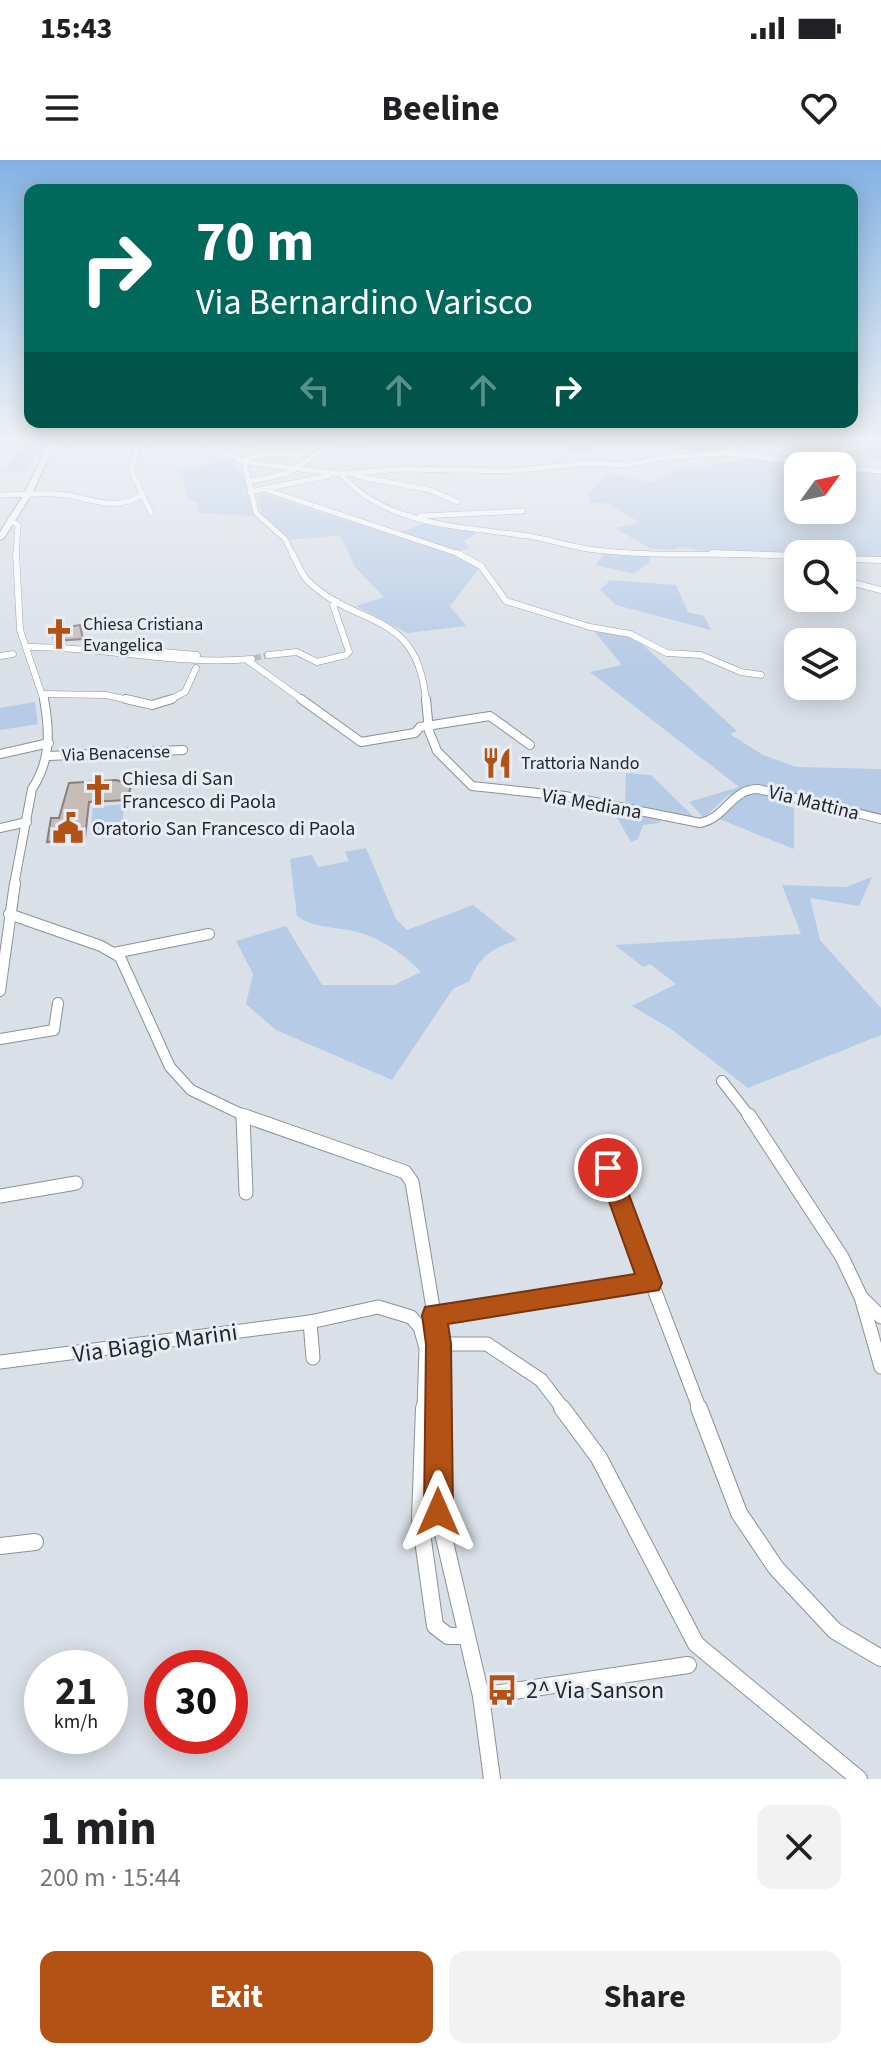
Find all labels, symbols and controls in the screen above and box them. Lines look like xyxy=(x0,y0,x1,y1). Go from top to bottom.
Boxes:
text: 15:43 xyxy=(40,7,112,50)
text: Beeline xyxy=(381,83,500,134)
icon: menu xyxy=(40,86,84,130)
icon: heart xyxy=(797,86,841,130)
text: 70 m xyxy=(196,203,314,282)
icon: right xyxy=(64,216,168,320)
text: Via Bernardino Varisco xyxy=(196,277,533,328)
icon: left xyxy=(293,368,337,412)
icon: ahead xyxy=(377,368,421,412)
icon: ahead xyxy=(461,368,505,412)
icon: right xyxy=(545,368,589,412)
north arrow xyxy=(784,452,856,524)
map controls xyxy=(784,452,856,700)
button: search xyxy=(784,540,856,612)
place label: Chiesa Cristiana Evangelica xyxy=(83,612,203,658)
church icon: Chiesa Cristiana Evangelica xyxy=(42,617,76,651)
button: layers xyxy=(784,628,856,700)
street label: Via Benacense xyxy=(62,739,170,768)
restaurant icon: Trattoria Nando xyxy=(480,746,514,780)
place label: Trattoria Nando xyxy=(521,751,639,776)
place label: Chiesa di San Francesco di Paola xyxy=(122,765,276,816)
church icon: Chiesa di San Francesco di Paola xyxy=(81,773,115,807)
street label: Via Mattina xyxy=(765,778,862,828)
street label: Via Mediana xyxy=(540,781,644,827)
public building icon: Oratorio San Francesco di Paola xyxy=(51,811,85,845)
place label: Oratorio San Francesco di Paola xyxy=(92,815,355,843)
pin xyxy=(574,1134,642,1202)
icon: arrive xyxy=(586,1146,630,1190)
street label: Via Biagio Marini xyxy=(70,1315,240,1372)
position arrow xyxy=(396,1470,480,1554)
speed limit sign: 30 xyxy=(144,1650,248,1754)
text: 21 xyxy=(55,1663,97,1720)
bus stop icon: 2^ Via Sanson xyxy=(485,1673,519,1707)
place label: 2^ Via Sanson xyxy=(526,1673,664,1708)
text: km/h xyxy=(54,1708,98,1736)
text: 1 min xyxy=(40,1795,157,1863)
button: close xyxy=(757,1805,841,1889)
text: 200 m · 15:44 xyxy=(40,1859,181,1896)
button: Exit xyxy=(40,1951,433,2043)
button: Share xyxy=(449,1951,841,2043)

